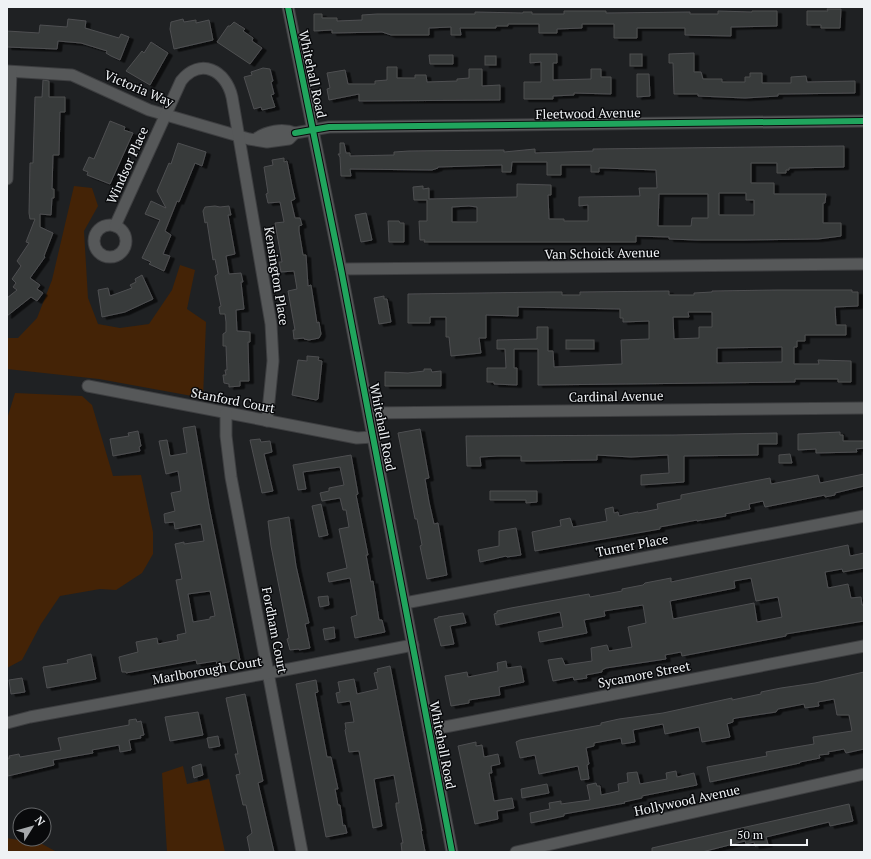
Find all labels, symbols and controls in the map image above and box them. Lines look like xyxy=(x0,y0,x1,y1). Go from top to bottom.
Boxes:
street label: Whitehall Road xyxy=(295,28,331,120)
street label: Victoria Way xyxy=(101,65,177,111)
street label: Fleetwood Avenue xyxy=(535,103,641,123)
street label: Windsor Place xyxy=(102,124,152,206)
street label: Kensington Place xyxy=(260,225,294,327)
street label: Van Schoick Avenue xyxy=(544,243,660,263)
street label: Whitehall Road xyxy=(366,381,400,473)
street label: Stanford Court xyxy=(189,383,277,417)
street label: Cardinal Avenue xyxy=(568,386,664,406)
street label: Turner Place xyxy=(594,529,670,561)
street label: Fordham Court xyxy=(258,585,292,675)
street label: Marlborough Court xyxy=(151,651,263,688)
street label: Sycamore Street xyxy=(596,656,692,692)
street label: Whitehall Road xyxy=(426,699,460,791)
street label: Hollywood Avenue xyxy=(632,780,742,820)
north arrow xyxy=(12,807,52,847)
text: N xyxy=(32,813,48,829)
scale bar xyxy=(731,821,807,847)
text: 50 m xyxy=(737,827,764,842)

